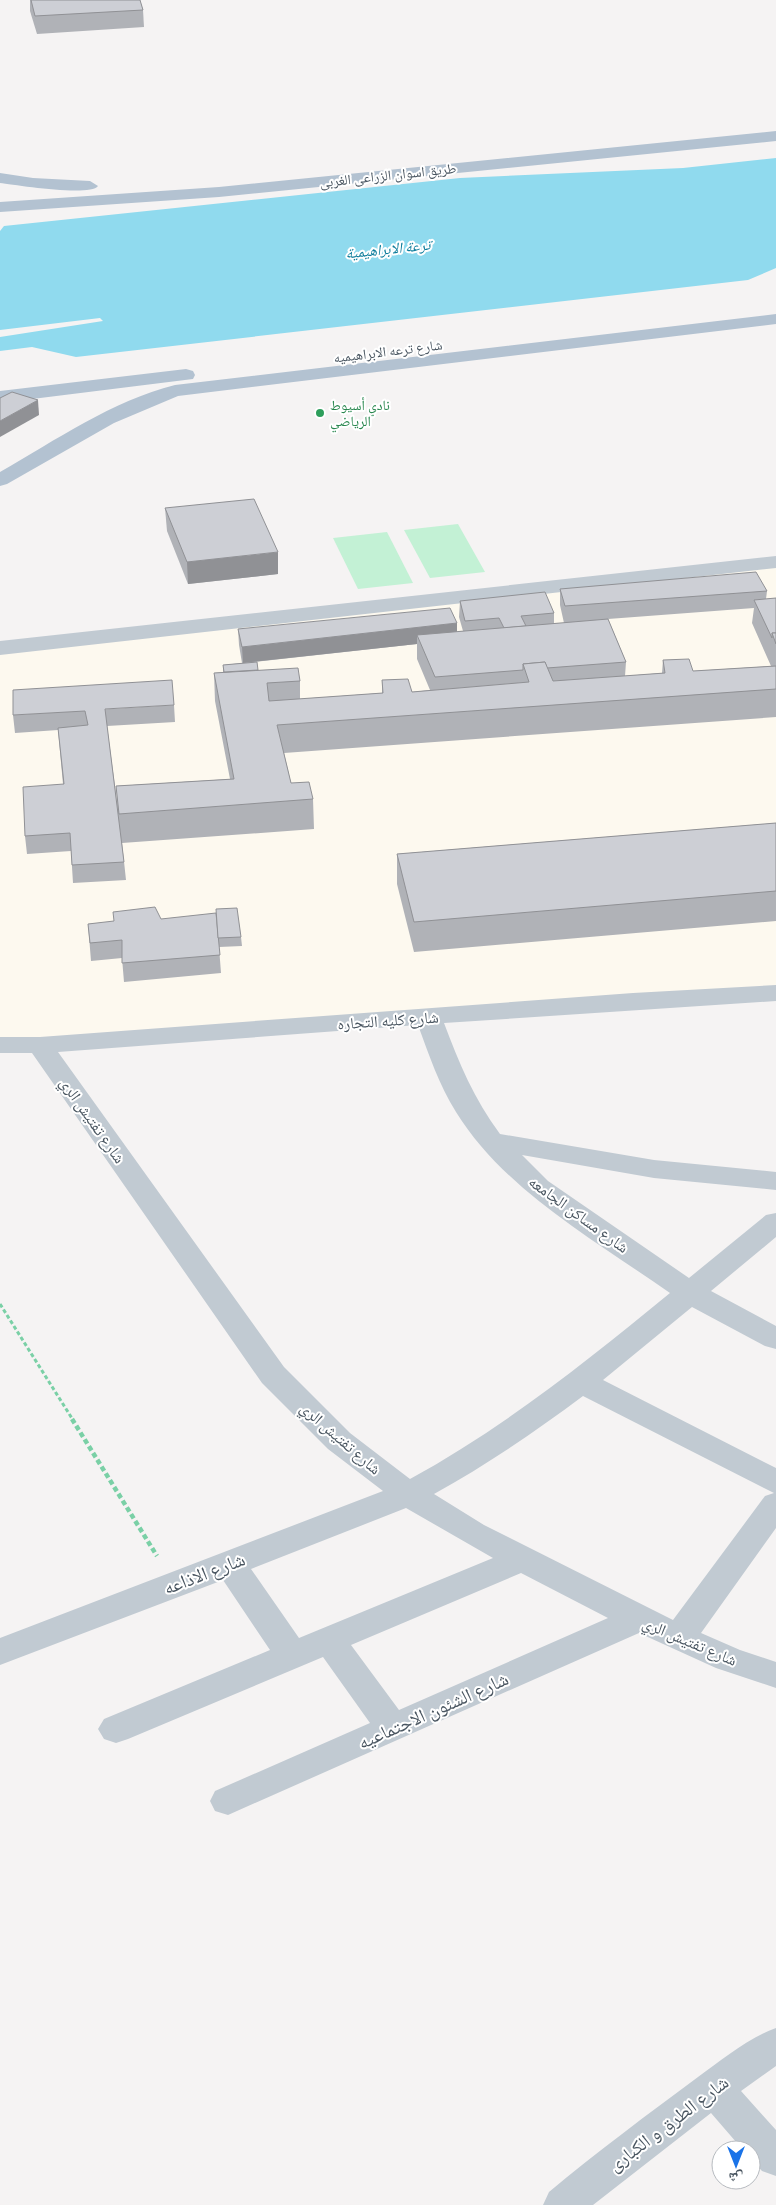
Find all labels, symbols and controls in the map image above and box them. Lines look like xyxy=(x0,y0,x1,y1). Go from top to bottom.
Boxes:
street label: طريق اسوان الزراعى الغربى xyxy=(319,159,457,192)
water label: ترعة الابراهيمية xyxy=(344,234,435,262)
street label: شارع ترعه الابراهيميه xyxy=(333,335,444,368)
place label: نادي أسيوط الرياضي xyxy=(330,396,390,433)
marker: نادي أسيوط الرياضي xyxy=(314,407,326,419)
street label: شارع كليه التجاره xyxy=(337,1006,439,1035)
street label: شارع تفتيش الري xyxy=(53,1073,130,1169)
street label: شارع مساكن الجامعه xyxy=(525,1171,633,1258)
street label: شارع تفتيش الري xyxy=(294,1397,386,1481)
street label: شارع الاذاعه xyxy=(160,1547,248,1599)
street label: شارع تفتيش الري xyxy=(639,1612,740,1673)
street label: شارع الشئون الاجتماعيه xyxy=(354,1666,512,1754)
street label: شارع الطرق و الكبارى xyxy=(603,2070,733,2176)
north arrow xyxy=(711,2140,761,2190)
text: ش xyxy=(728,2169,743,2187)

